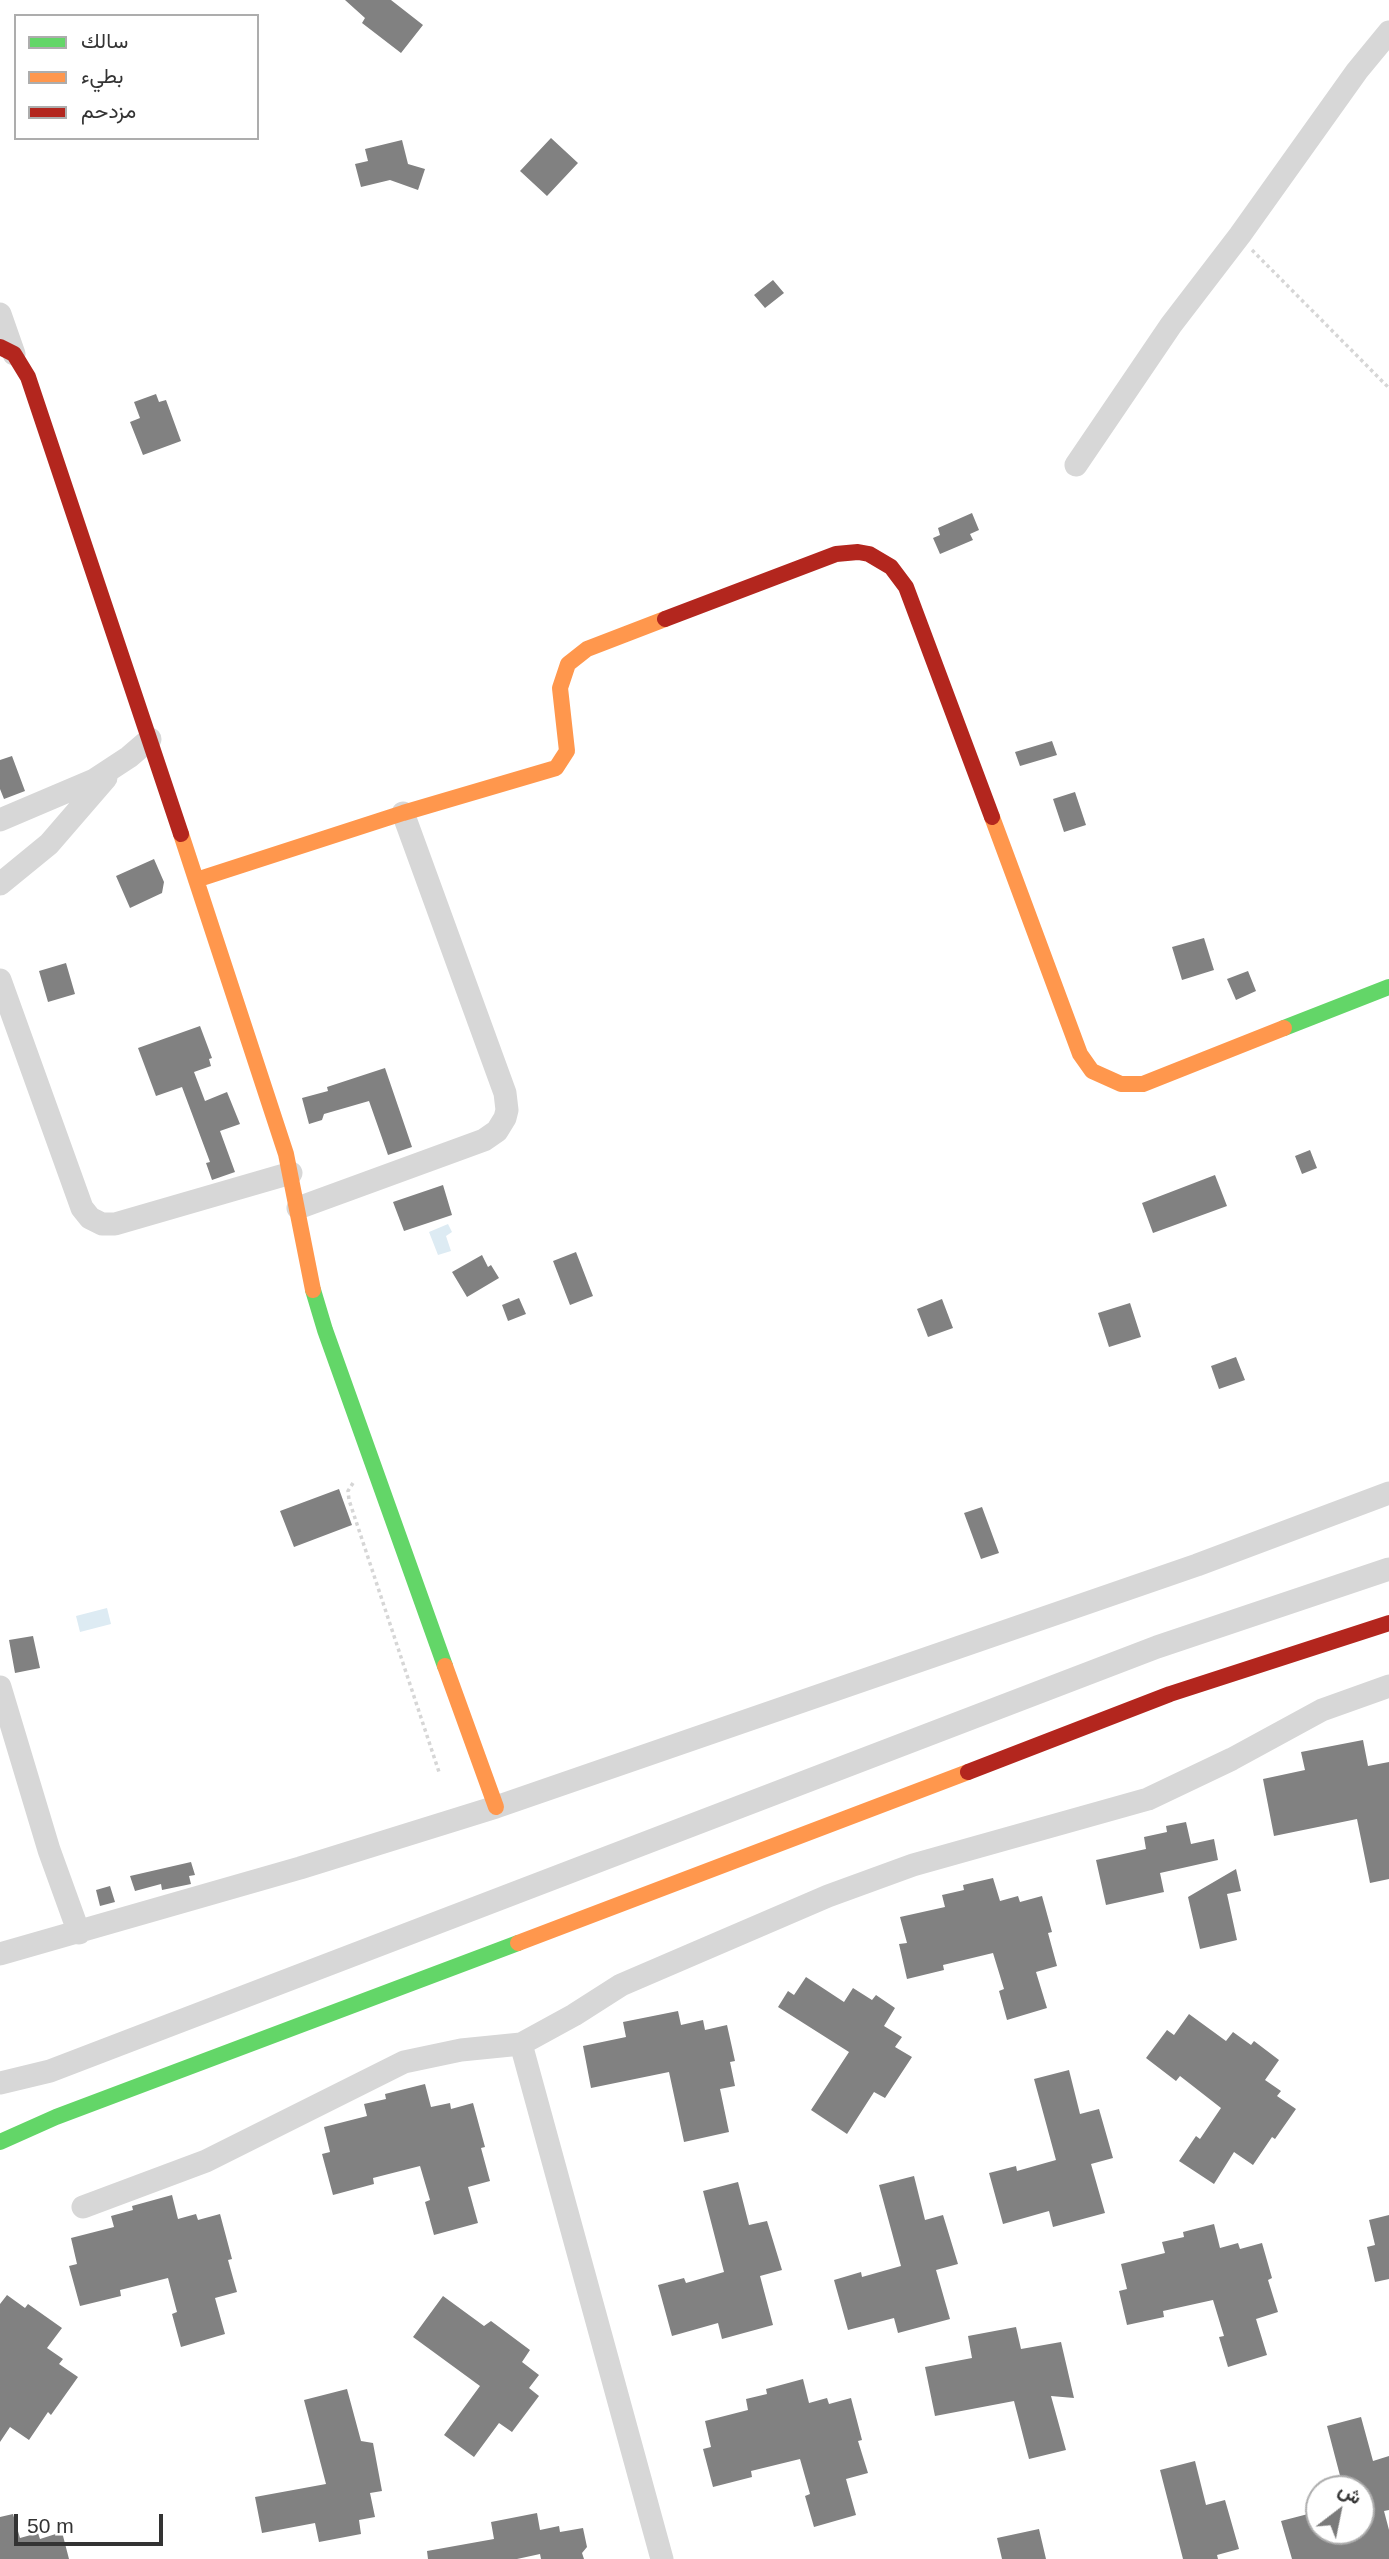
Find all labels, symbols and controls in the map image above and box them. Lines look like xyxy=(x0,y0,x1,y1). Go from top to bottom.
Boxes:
legend xyxy=(14,14,259,140)
text: سالك xyxy=(81,29,128,52)
text: بطيء xyxy=(81,64,124,87)
text: مزدحم xyxy=(81,99,136,122)
north arrow xyxy=(1305,2475,1375,2545)
text: ش xyxy=(1335,2479,1366,2508)
scale bar xyxy=(18,2500,166,2544)
text: 50 m xyxy=(27,2514,74,2537)

